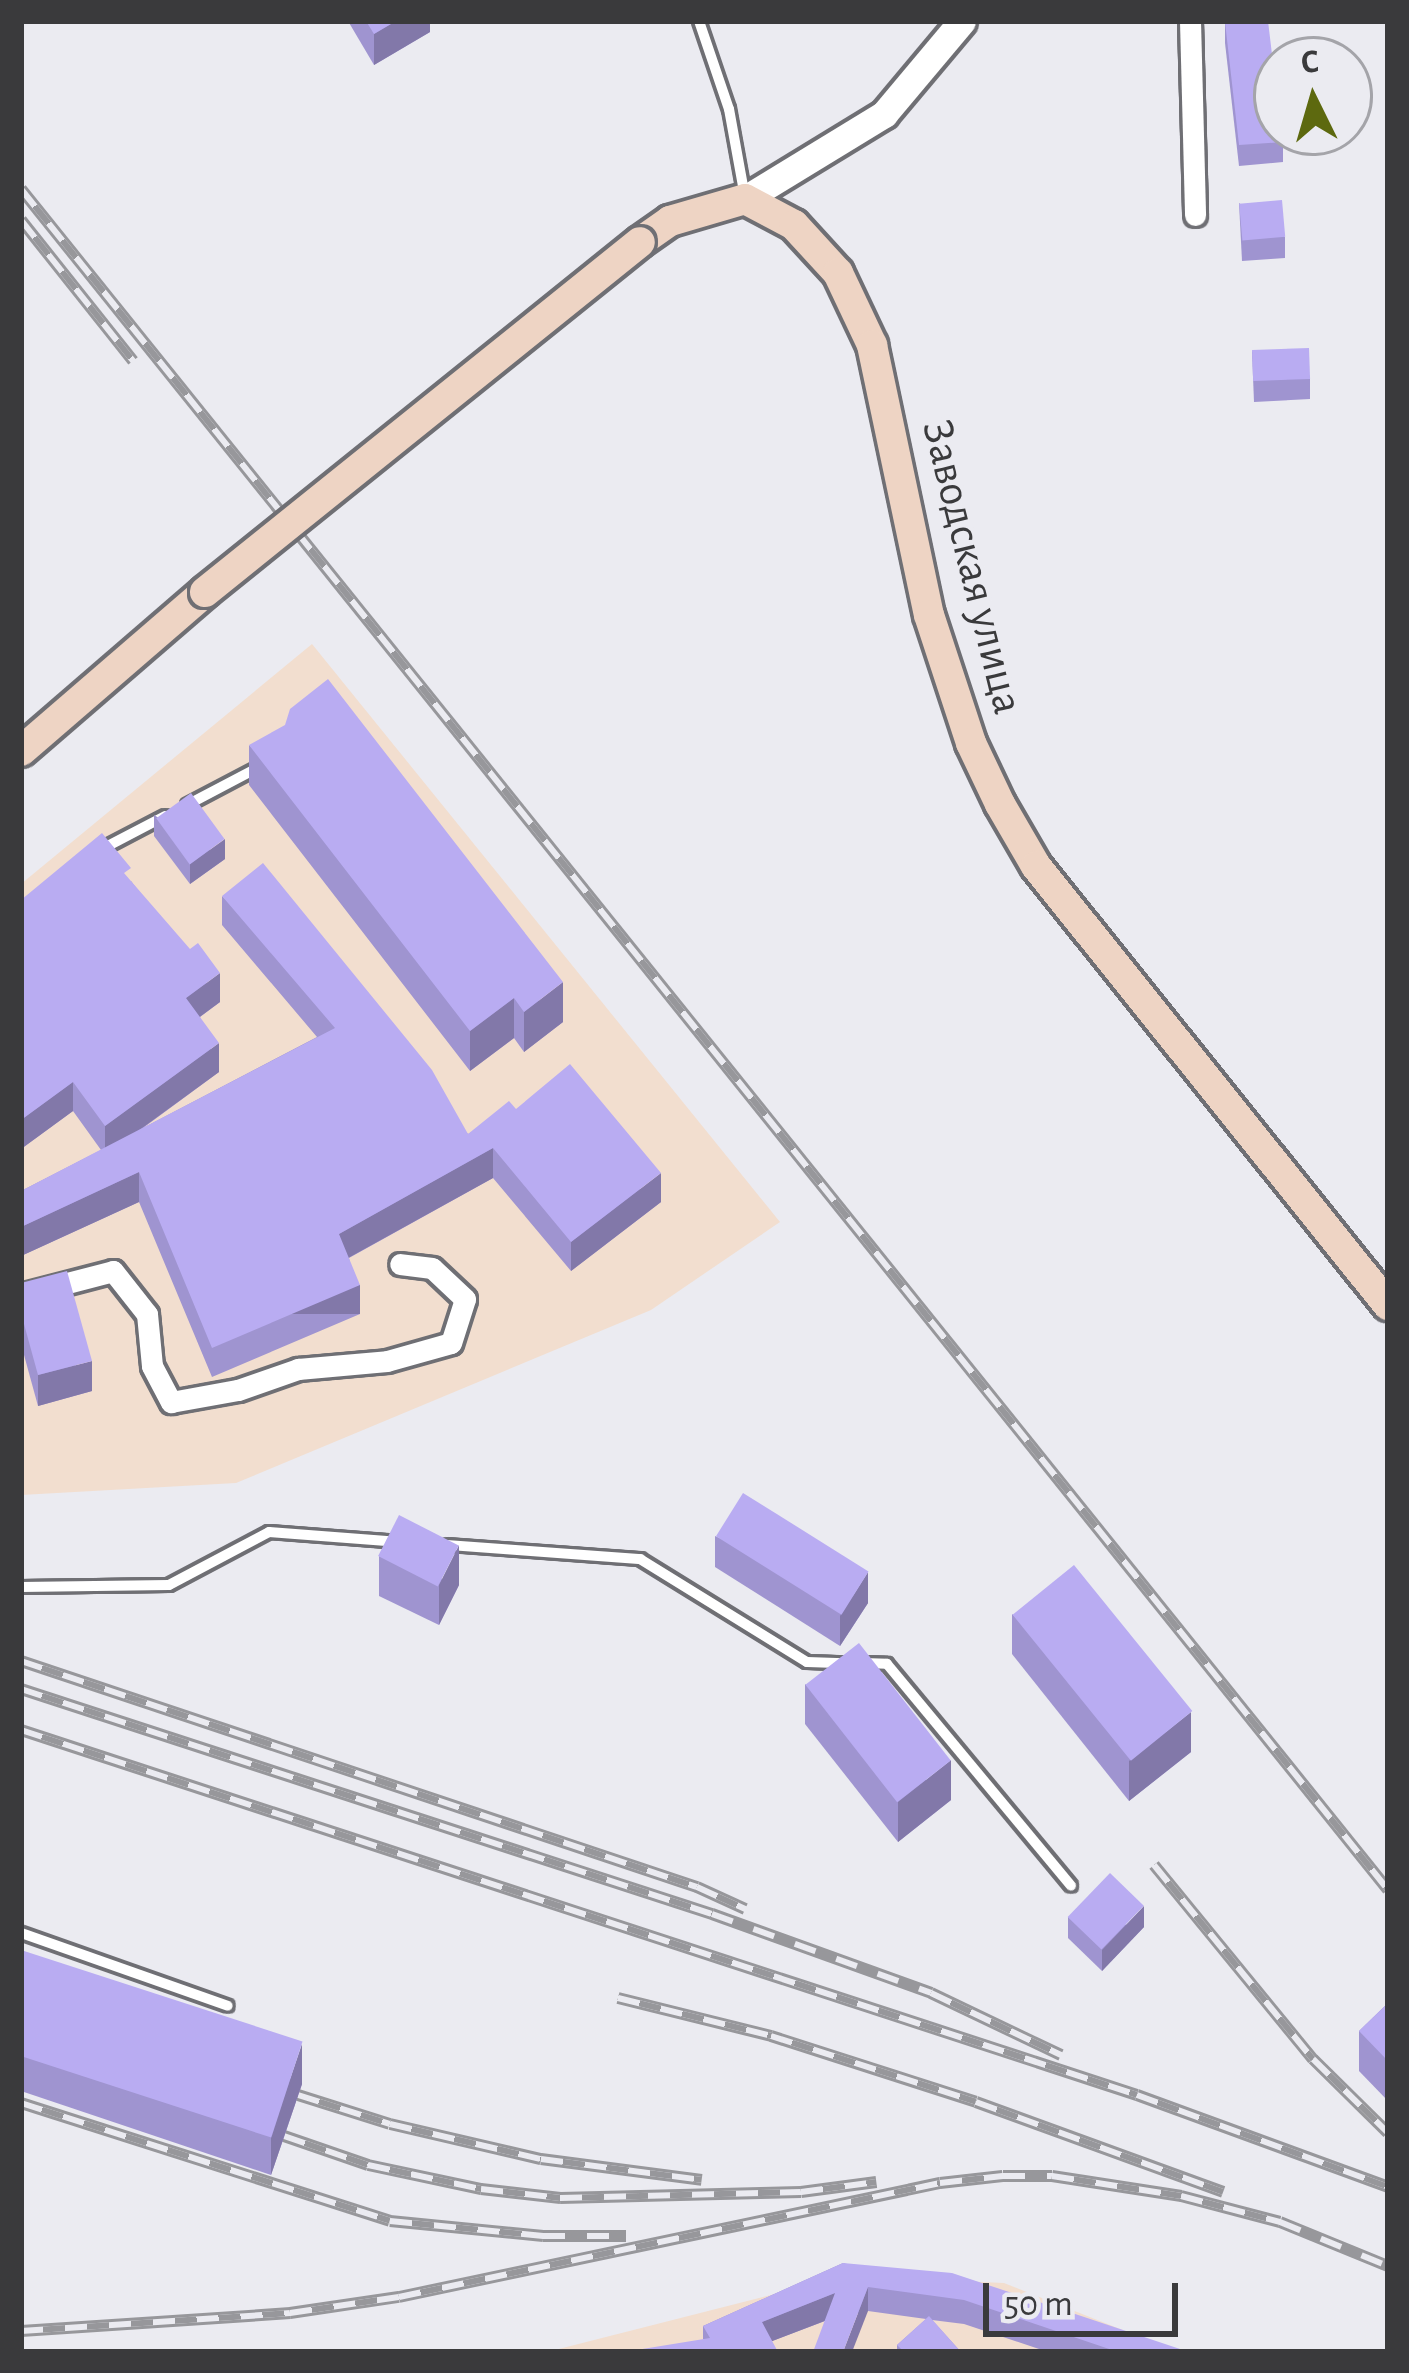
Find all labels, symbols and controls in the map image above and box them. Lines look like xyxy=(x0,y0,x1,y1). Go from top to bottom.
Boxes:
north arrow xyxy=(1253,36,1373,156)
text: С xyxy=(1300,45,1321,80)
street label: Заводская улица xyxy=(909,414,1035,720)
scale bar xyxy=(989,2259,1184,2333)
text: 50 m xyxy=(1004,2286,1073,2322)

